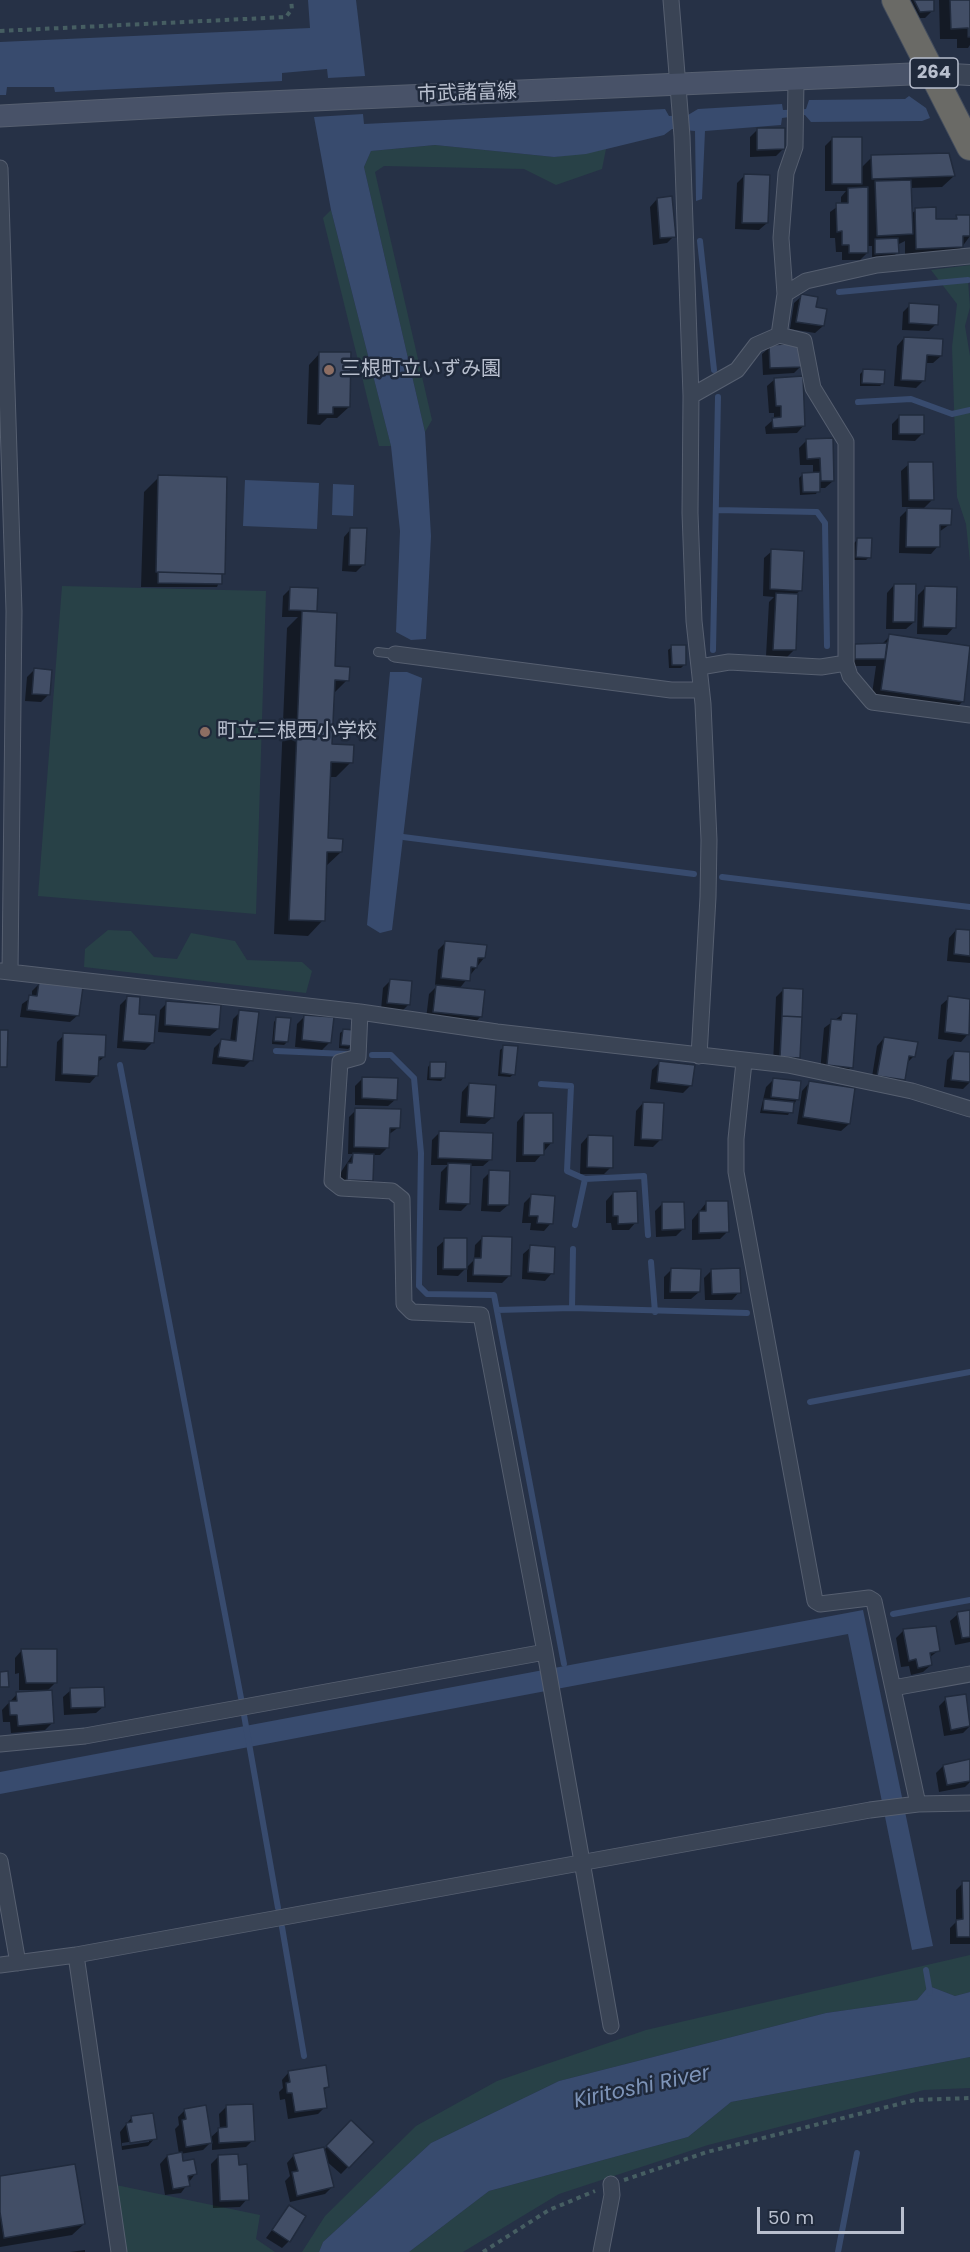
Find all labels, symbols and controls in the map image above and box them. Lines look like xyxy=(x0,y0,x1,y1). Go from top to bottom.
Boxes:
road number: 264 xyxy=(910,58,958,88)
street label: 市武諸富線 xyxy=(417,80,517,108)
place label: 三根町立いずみ園 xyxy=(341,358,501,382)
marker: 三根町立いずみ園 xyxy=(322,363,336,377)
place label: 町立三根西小学校 xyxy=(217,720,377,744)
marker: 町立三根西小学校 xyxy=(198,725,212,739)
water label: Kiritoshi River xyxy=(572,2061,712,2115)
scale bar xyxy=(760,2195,907,2233)
text: 50 m xyxy=(768,2205,814,2230)

